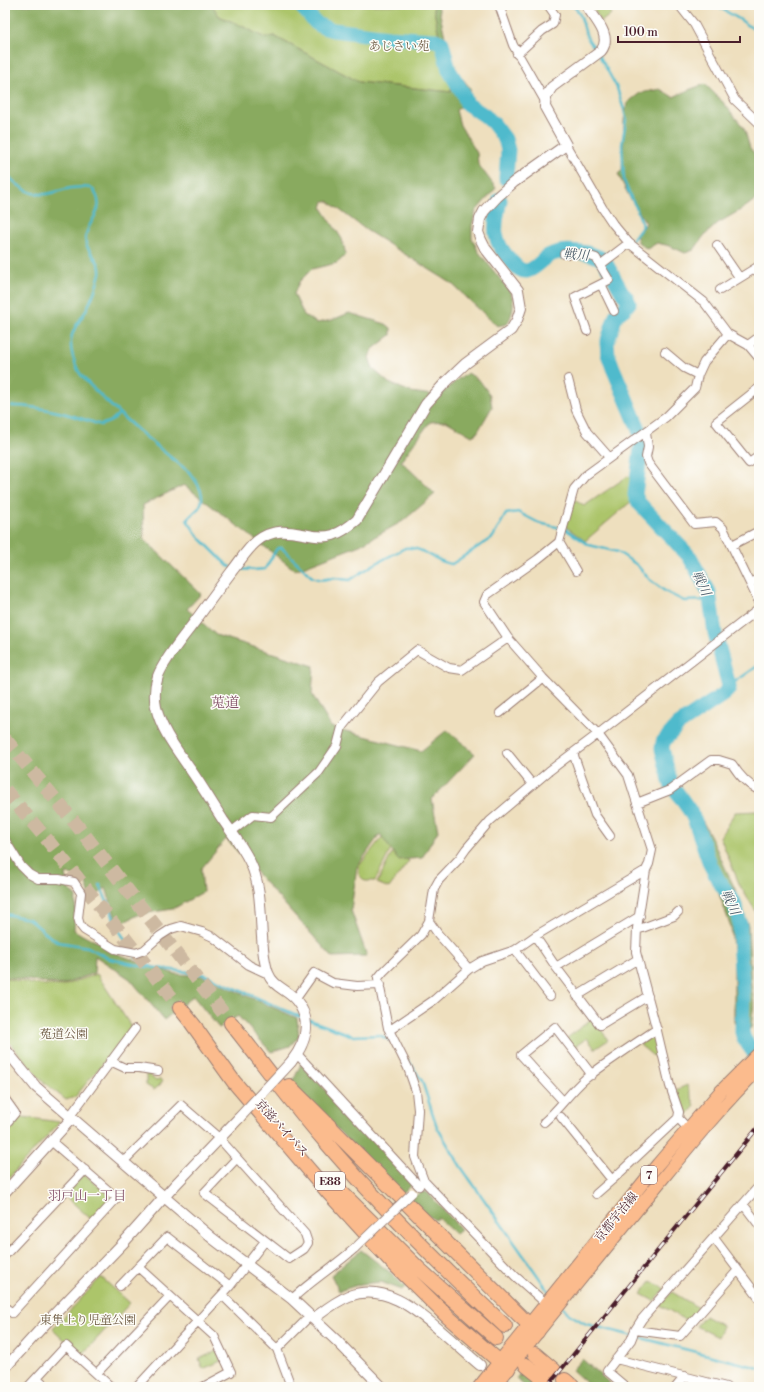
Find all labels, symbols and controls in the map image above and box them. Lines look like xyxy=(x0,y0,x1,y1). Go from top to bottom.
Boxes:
scale bar xyxy=(618,18,740,44)
text: 100 m xyxy=(624,25,658,40)
park label: あじさい苑 xyxy=(369,39,429,54)
water label: 戦川 xyxy=(562,246,591,264)
water label: 戦川 xyxy=(688,568,715,600)
district label: 莵道 xyxy=(211,694,239,712)
water label: 戦川 xyxy=(717,887,744,919)
park label: 菟道公園 xyxy=(40,1027,88,1042)
street label: 京滋バイパス xyxy=(252,1097,311,1160)
road number: 7 xyxy=(641,1166,657,1184)
road number: E88 xyxy=(315,1172,345,1190)
district label: 羽戸山一丁目 xyxy=(48,1188,126,1204)
street label: 京都宇治線 xyxy=(592,1189,641,1245)
park label: 東隼上り児童公園 xyxy=(40,1313,136,1328)

